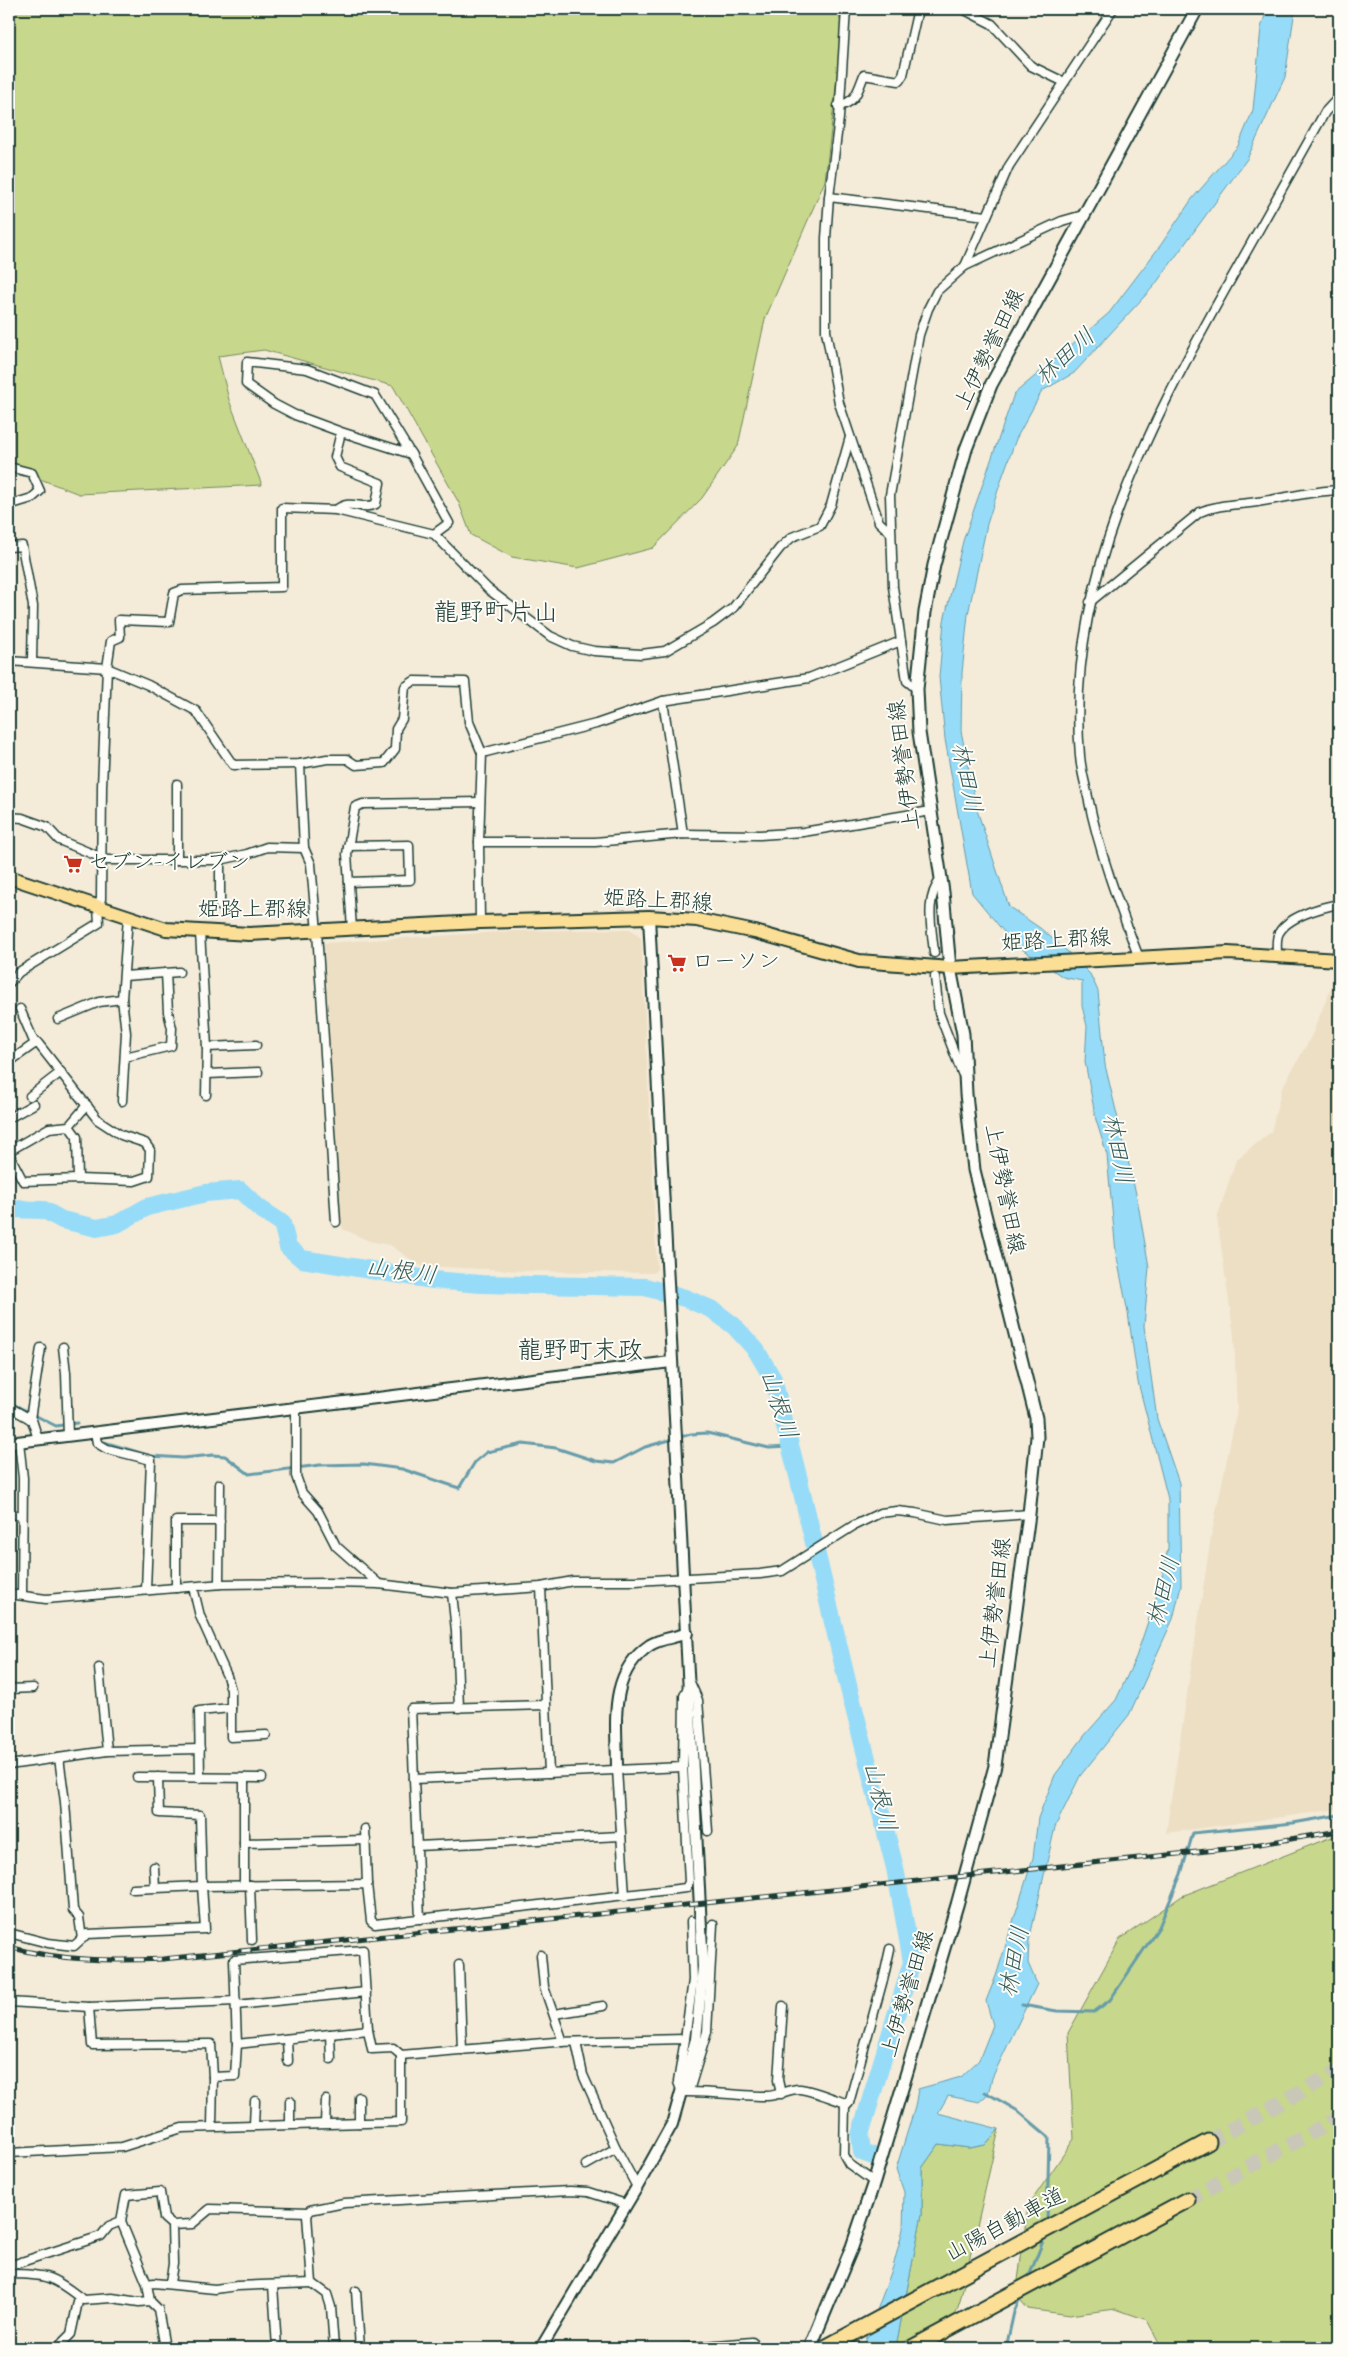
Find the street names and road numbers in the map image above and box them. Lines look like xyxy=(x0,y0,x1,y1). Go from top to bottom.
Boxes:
street label: 上伊勢誉田線 xyxy=(948,284,1034,416)
street label: 上伊勢誉田線 xyxy=(882,698,930,832)
street label: 姫路上郡線 xyxy=(602,883,714,921)
street label: 姫路上郡線 xyxy=(198,895,308,927)
street label: 姫路上郡線 xyxy=(1000,923,1112,961)
street label: 上伊勢誉田線 xyxy=(975,1121,1031,1257)
street label: 上伊勢誉田線 xyxy=(973,1536,1021,1670)
street label: 上伊勢誉田線 xyxy=(874,1926,944,2062)
street label: 山陽自動車道 xyxy=(940,2181,1072,2271)

